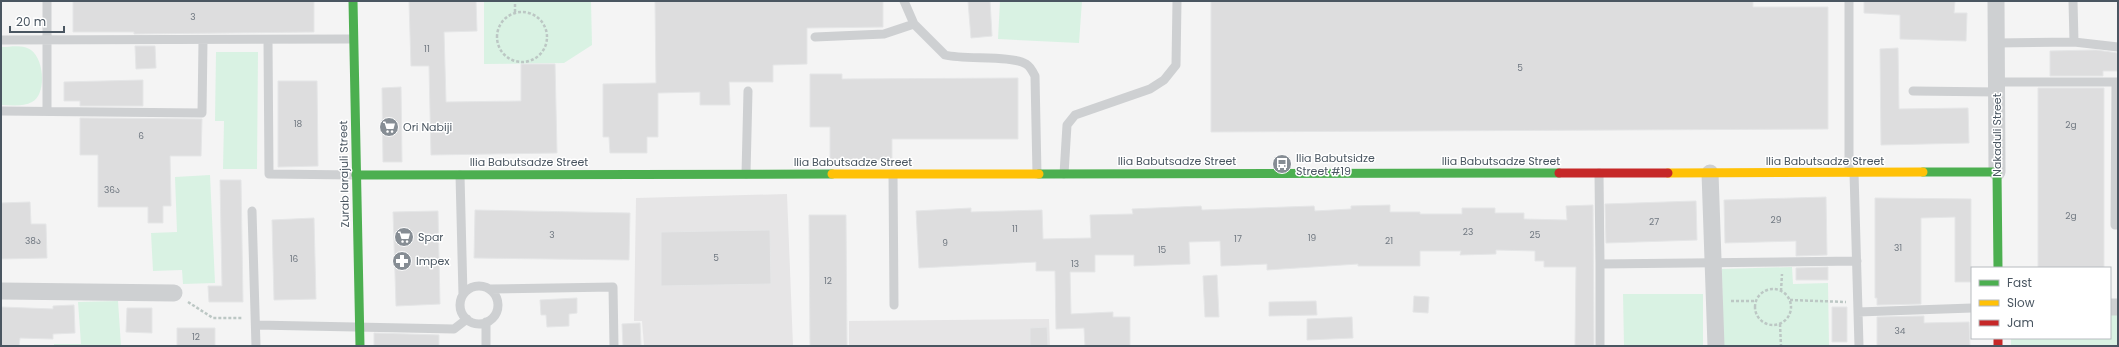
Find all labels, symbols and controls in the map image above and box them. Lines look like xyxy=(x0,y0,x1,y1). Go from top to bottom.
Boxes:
scale bar xyxy=(10,8,64,34)
house number: 3 xyxy=(190,11,196,23)
text: 20 m xyxy=(16,13,46,30)
house number: 11 xyxy=(424,43,430,55)
house number: 5 xyxy=(1517,62,1523,74)
street label: Nakaduli Street xyxy=(1989,93,2005,177)
supermarket icon: Ori Nabiji xyxy=(378,116,400,138)
house number: 18 xyxy=(294,118,303,130)
place label: Ori Nabiji xyxy=(403,119,452,135)
house number: 2g xyxy=(2065,119,2077,131)
street label: Zurab Iarajuli Street xyxy=(335,120,353,228)
house number: 6 xyxy=(138,130,144,142)
place label: Ilia Babutsidze Street #19 xyxy=(1296,150,1375,179)
street label: Ilia Babutsadze Street xyxy=(1118,153,1236,169)
bus stop icon: Ilia Babutsidze Street #19 xyxy=(1271,153,1293,175)
street label: Ilia Babutsadze Street xyxy=(1442,153,1560,169)
street label: Ilia Babutsadze Street xyxy=(1766,153,1884,169)
street label: Ilia Babutsadze Street xyxy=(470,154,588,170)
street label: Ilia Babutsadze Street xyxy=(794,154,912,170)
house number: 36ა xyxy=(104,184,120,196)
house number: 2g xyxy=(2065,210,2077,222)
house number: 29 xyxy=(1771,214,1782,226)
house number: 27 xyxy=(1649,216,1659,228)
house number: 11 xyxy=(1012,223,1018,235)
supermarket icon: Spar xyxy=(393,226,415,248)
house number: 23 xyxy=(1463,226,1473,238)
place label: Spar xyxy=(418,229,443,245)
house number: 3 xyxy=(549,229,555,241)
house number: 25 xyxy=(1530,229,1541,241)
house number: 19 xyxy=(1308,232,1317,244)
house number: 17 xyxy=(1234,233,1242,245)
house number: 38ა xyxy=(25,235,41,247)
house number: 21 xyxy=(1385,235,1393,247)
house number: 9 xyxy=(942,237,948,249)
house number: 31 xyxy=(1894,242,1902,254)
house number: 15 xyxy=(1158,244,1167,256)
pharmacy icon: Impex xyxy=(391,250,413,272)
house number: 5 xyxy=(713,252,719,264)
house number: 16 xyxy=(290,253,299,265)
place label: Impex xyxy=(416,253,450,269)
house number: 13 xyxy=(1071,258,1079,270)
legend xyxy=(1971,267,2111,339)
text: Fast xyxy=(2007,274,2032,291)
house number: 12 xyxy=(824,275,832,287)
text: Slow xyxy=(2007,294,2035,311)
text: Jam xyxy=(2007,314,2034,331)
house number: 34 xyxy=(1895,325,1906,337)
house number: 12 xyxy=(192,331,200,343)

